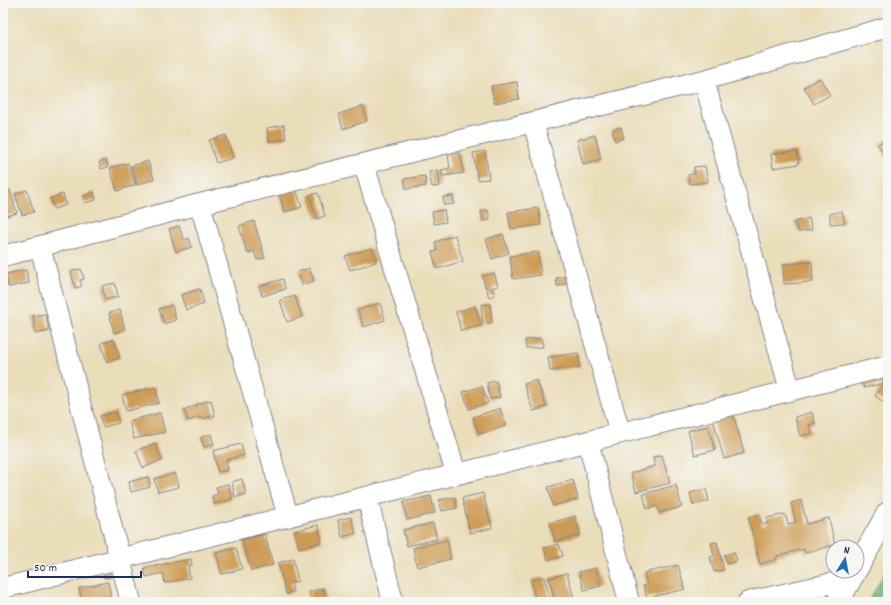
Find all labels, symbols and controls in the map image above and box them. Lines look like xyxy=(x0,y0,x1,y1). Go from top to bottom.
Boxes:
north arrow xyxy=(825,539,865,579)
text: N xyxy=(842,543,851,560)
scale bar xyxy=(28,553,141,579)
text: 50 m xyxy=(34,560,57,577)

